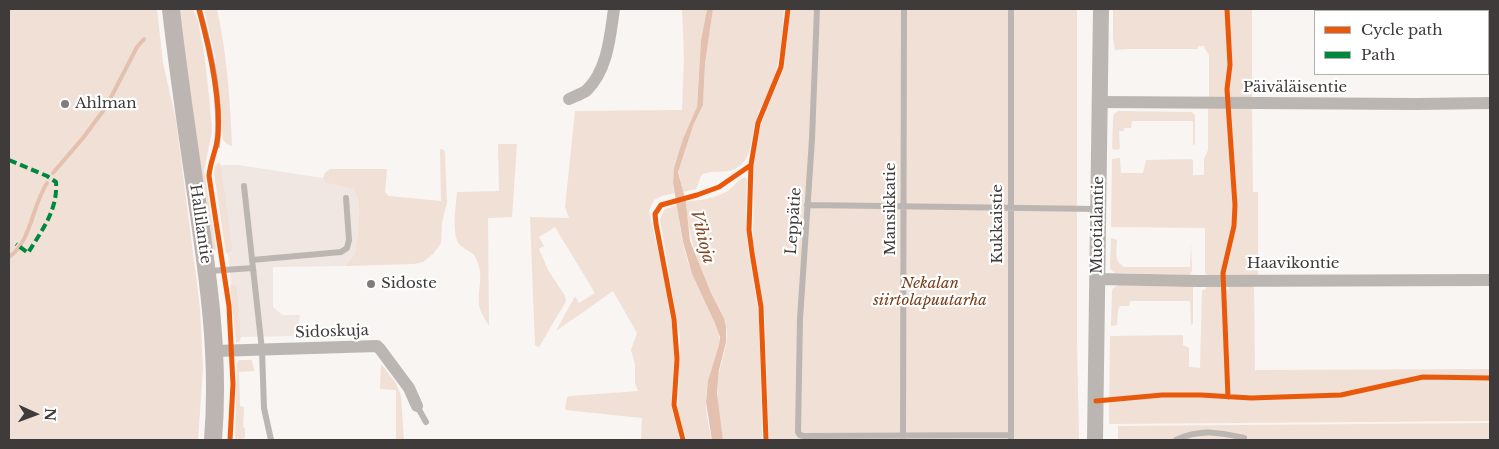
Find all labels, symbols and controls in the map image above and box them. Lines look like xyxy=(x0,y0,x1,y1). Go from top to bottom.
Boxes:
legend xyxy=(1314,10,1489,75)
text: Cycle path xyxy=(1361,20,1443,39)
text: Path xyxy=(1361,45,1395,64)
street label: Päiväläisentie xyxy=(1243,79,1347,97)
place label: Ahlman xyxy=(75,95,137,113)
marker: Ahlman xyxy=(59,98,71,110)
street label: Mansikkatie xyxy=(882,162,900,256)
street label: Muotialantie xyxy=(1088,176,1108,274)
street label: Hallilantie xyxy=(186,183,214,265)
street label: Kukkaistie xyxy=(989,184,1007,264)
street label: Leppätie xyxy=(783,187,805,255)
water label: Vihioja xyxy=(686,208,718,266)
street label: Haavikontie xyxy=(1247,255,1339,273)
place label: Sidoste xyxy=(381,275,437,293)
park label: Nekalan siirtolapuutarha xyxy=(873,275,987,310)
marker: Sidoste xyxy=(365,278,377,290)
street label: Sidoskuja xyxy=(295,322,369,342)
north arrow xyxy=(10,389,60,439)
text: N xyxy=(41,408,59,421)

